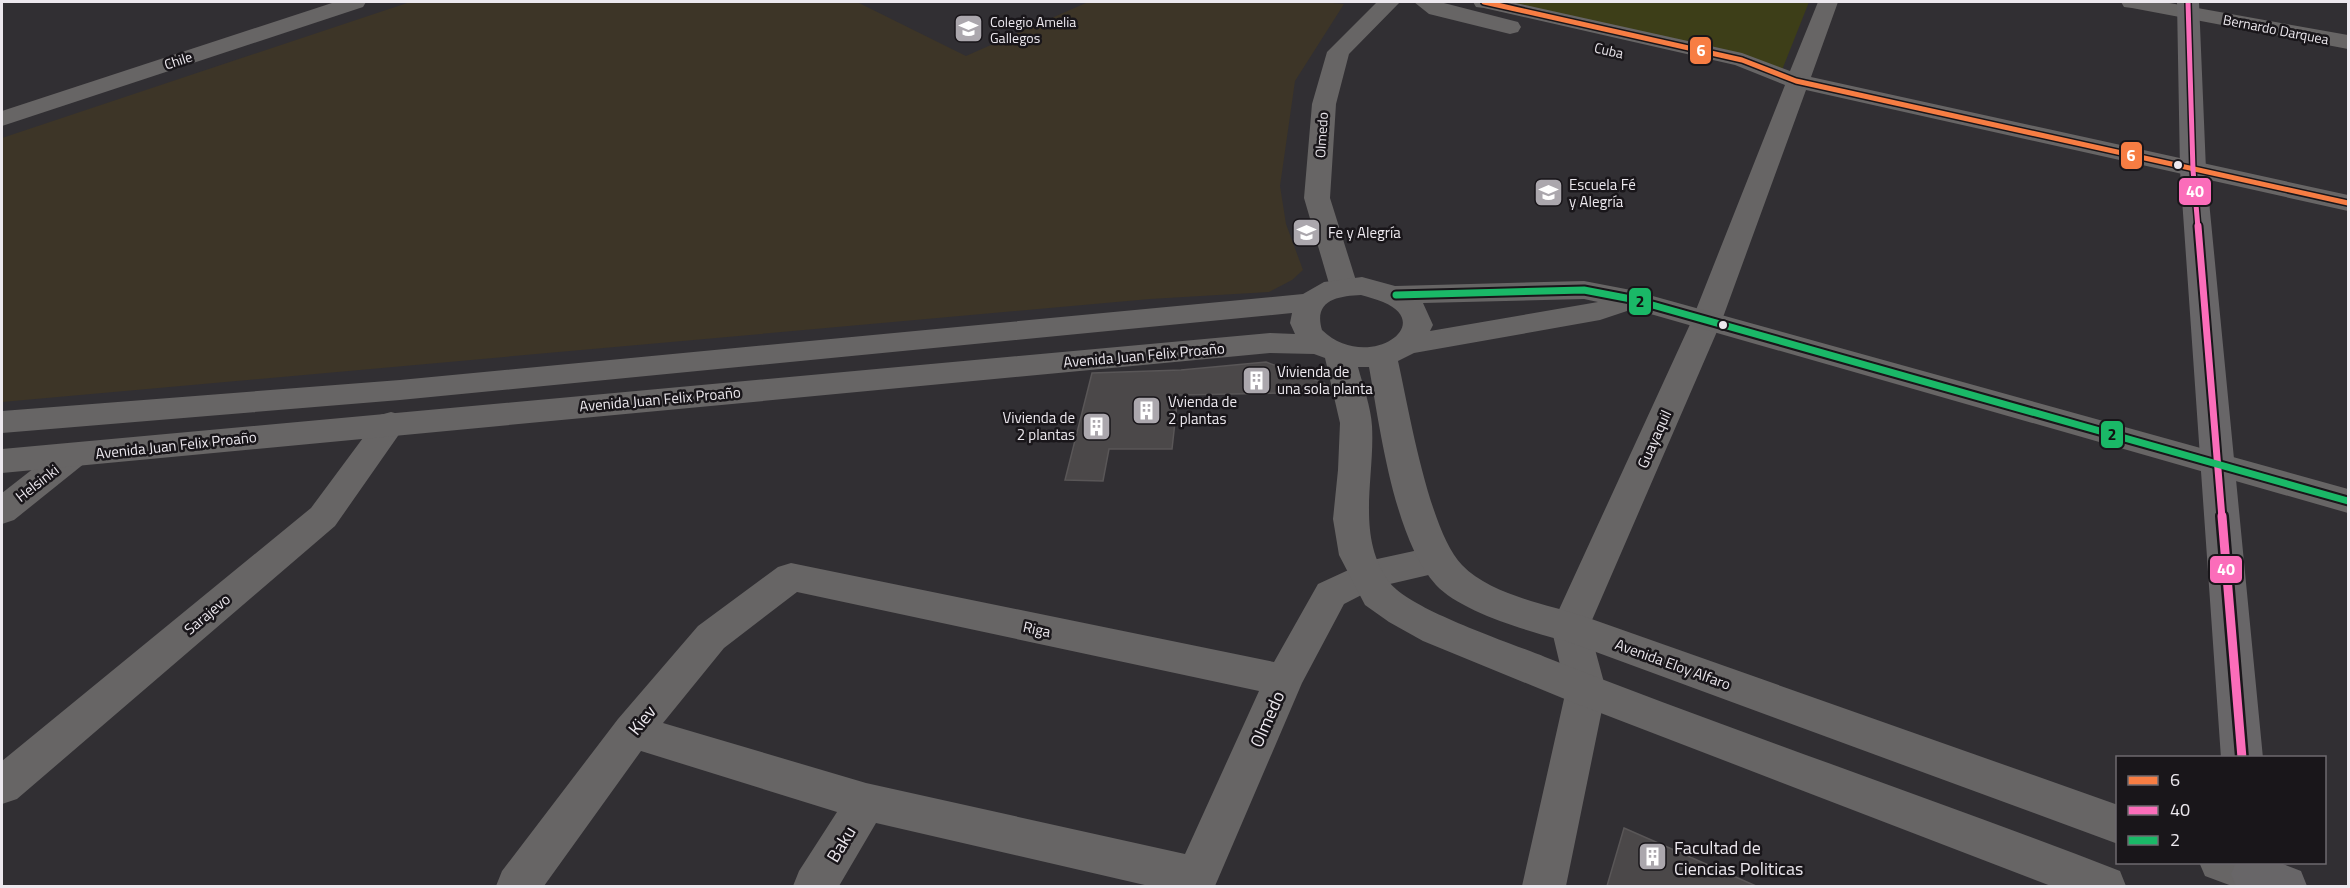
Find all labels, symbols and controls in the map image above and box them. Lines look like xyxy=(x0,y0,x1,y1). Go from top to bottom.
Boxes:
street label: Bernardo Darquea xyxy=(2221,8,2331,50)
place label: Colegio Amelia Gallegos xyxy=(990,11,1076,48)
school or university icon: Colegio Amelia Gallegos xyxy=(953,13,985,45)
street label: Cuba xyxy=(1592,36,1626,64)
line badge: 6 xyxy=(1689,36,1712,65)
text: 6 xyxy=(1697,38,1706,62)
street label: Chile xyxy=(161,46,195,74)
street label: Olmedo xyxy=(1309,111,1333,159)
line badge: 6 xyxy=(2120,141,2143,170)
text: 6 xyxy=(2127,143,2136,167)
unlabelled marker xyxy=(2172,159,2184,171)
place label: Escuela Fé y Alegría xyxy=(1569,173,1636,213)
school or university icon: Escuela Fé y Alegría xyxy=(1532,177,1564,209)
line badge: 40 xyxy=(2178,177,2212,206)
text: 40 xyxy=(2186,179,2204,203)
school or university icon: Fe y Alegría xyxy=(1291,216,1323,248)
place label: Fe y Alegría xyxy=(1328,221,1401,244)
line badge: 2 xyxy=(1628,287,1652,316)
text: 2 xyxy=(1636,289,1644,313)
unlabelled marker xyxy=(1717,319,1729,331)
street label: Avenida Juan Felix Proaño xyxy=(1062,336,1226,374)
place label: Vivienda de una sola planta xyxy=(1277,360,1373,400)
building icon: Vivienda de una sola planta xyxy=(1240,364,1272,396)
street label: Avenida Juan Felix Proaño xyxy=(578,380,742,418)
place label: Vvienda de 2 plantas xyxy=(1168,390,1237,430)
building icon: Vvienda de 2 plantas xyxy=(1131,394,1163,426)
place label: Vivienda de 2 plantas xyxy=(1003,406,1075,446)
street label: Guayaquil xyxy=(1631,406,1677,472)
building icon: Vivienda de 2 plantas xyxy=(1080,410,1112,442)
line badge: 2 xyxy=(2100,420,2124,449)
text: 2 xyxy=(2108,422,2116,446)
street label: Avenida Juan Felix Proaño xyxy=(94,425,258,465)
street label: Helsinki xyxy=(10,459,64,507)
line badge: 40 xyxy=(2209,555,2243,584)
text: 40 xyxy=(2217,557,2235,581)
street label: Sarajevo xyxy=(179,588,235,640)
street label: Riga xyxy=(1021,615,1053,643)
street label: Avenida Eloy Alfaro xyxy=(1612,632,1734,696)
street label: Olmedo xyxy=(1243,686,1291,752)
street label: Kiev xyxy=(622,699,663,741)
legend xyxy=(2116,756,2326,864)
text: 6 xyxy=(2170,766,2180,793)
text: 40 xyxy=(2170,796,2190,823)
street label: Baku xyxy=(820,821,862,867)
text: 2 xyxy=(2170,826,2180,853)
place label: Facultad de Ciencias Politicas xyxy=(1674,834,1803,882)
building icon: Facultad de Ciencias Politicas xyxy=(1637,841,1669,873)

